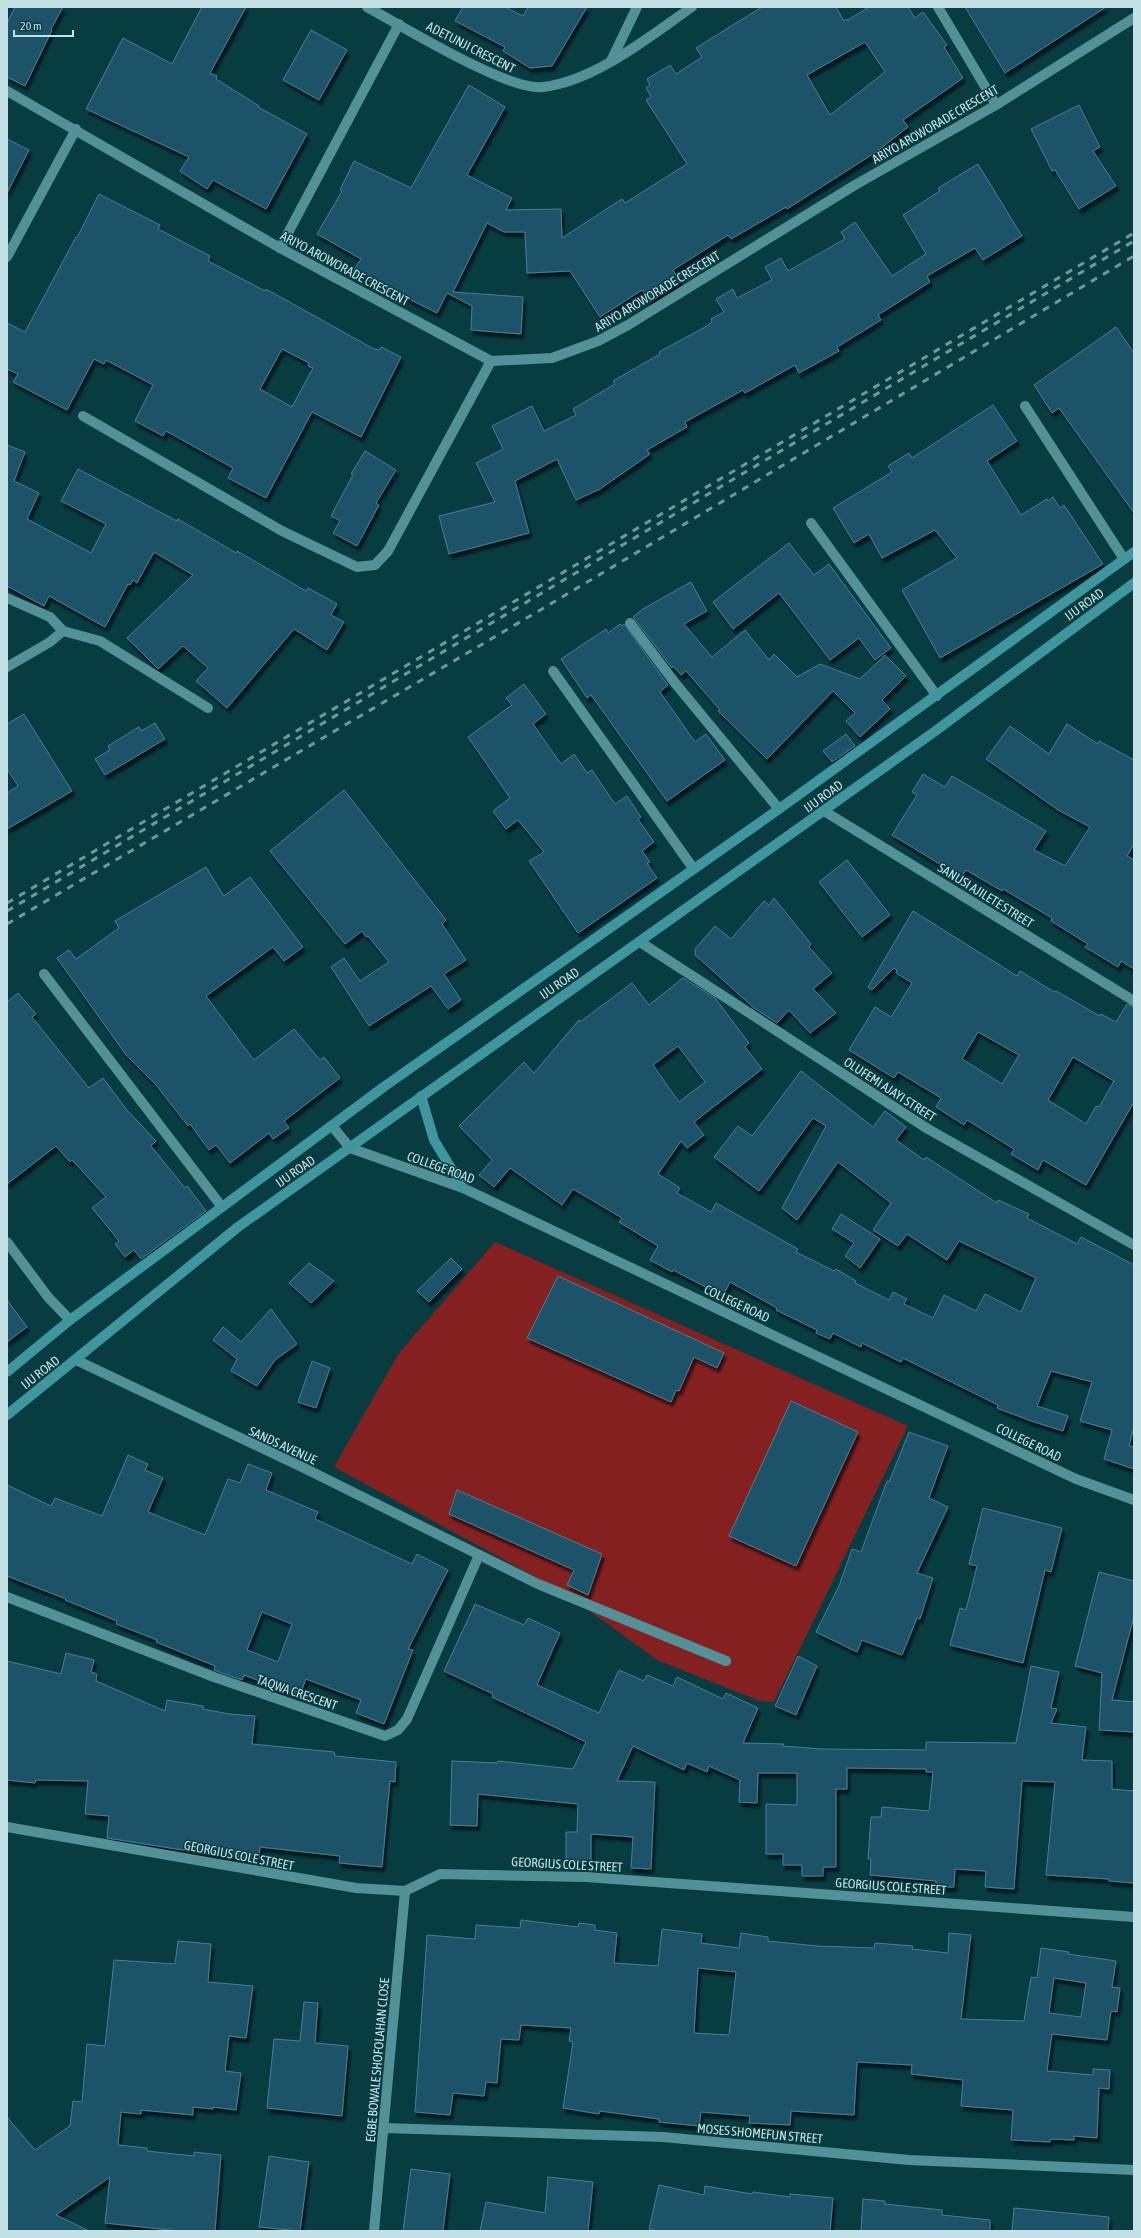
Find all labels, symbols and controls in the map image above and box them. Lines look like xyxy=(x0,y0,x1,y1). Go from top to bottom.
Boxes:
scale bar xyxy=(14,12,73,38)
text: 20 m xyxy=(20,19,42,33)
street label: ADETUNJI CRESCENT xyxy=(424,19,518,76)
street label: ARIYO AROWORADE CRESCENT xyxy=(869,82,1001,167)
street label: ARIYO AROWORADE CRESCENT xyxy=(278,228,412,309)
street label: ARIYO AROWORADE CRESCENT xyxy=(592,248,723,335)
street label: IJU ROAD xyxy=(1062,585,1107,624)
street label: IJU ROAD xyxy=(801,777,846,816)
street label: SANUSI AJILETE STREET xyxy=(935,860,1036,931)
street label: IJU ROAD xyxy=(537,964,582,1002)
street label: OLUFEMI AJAYI STREET xyxy=(841,1054,939,1125)
street label: COLLEGE ROAD xyxy=(405,1148,477,1187)
street label: IJU ROAD xyxy=(273,1152,318,1190)
street label: COLLEGE ROAD xyxy=(702,1282,772,1325)
street label: IJU ROAD xyxy=(18,1353,62,1392)
street label: COLLEGE ROAD xyxy=(994,1420,1064,1465)
street label: SANDS AVENUE xyxy=(247,1423,319,1468)
street label: TAQWA CRESCENT xyxy=(254,1672,339,1713)
street label: GEORGIUS COLE STREET xyxy=(183,1837,295,1874)
street label: GEORGIUS COLE STREET xyxy=(511,1854,623,1875)
street label: GEORGIUS COLE STREET xyxy=(835,1875,947,1898)
street label: EGBE BOWALE SHOFOLAHAN CLOSE xyxy=(363,1977,392,2143)
street label: MOSES SHOMEFUN STREET xyxy=(696,2121,824,2146)

